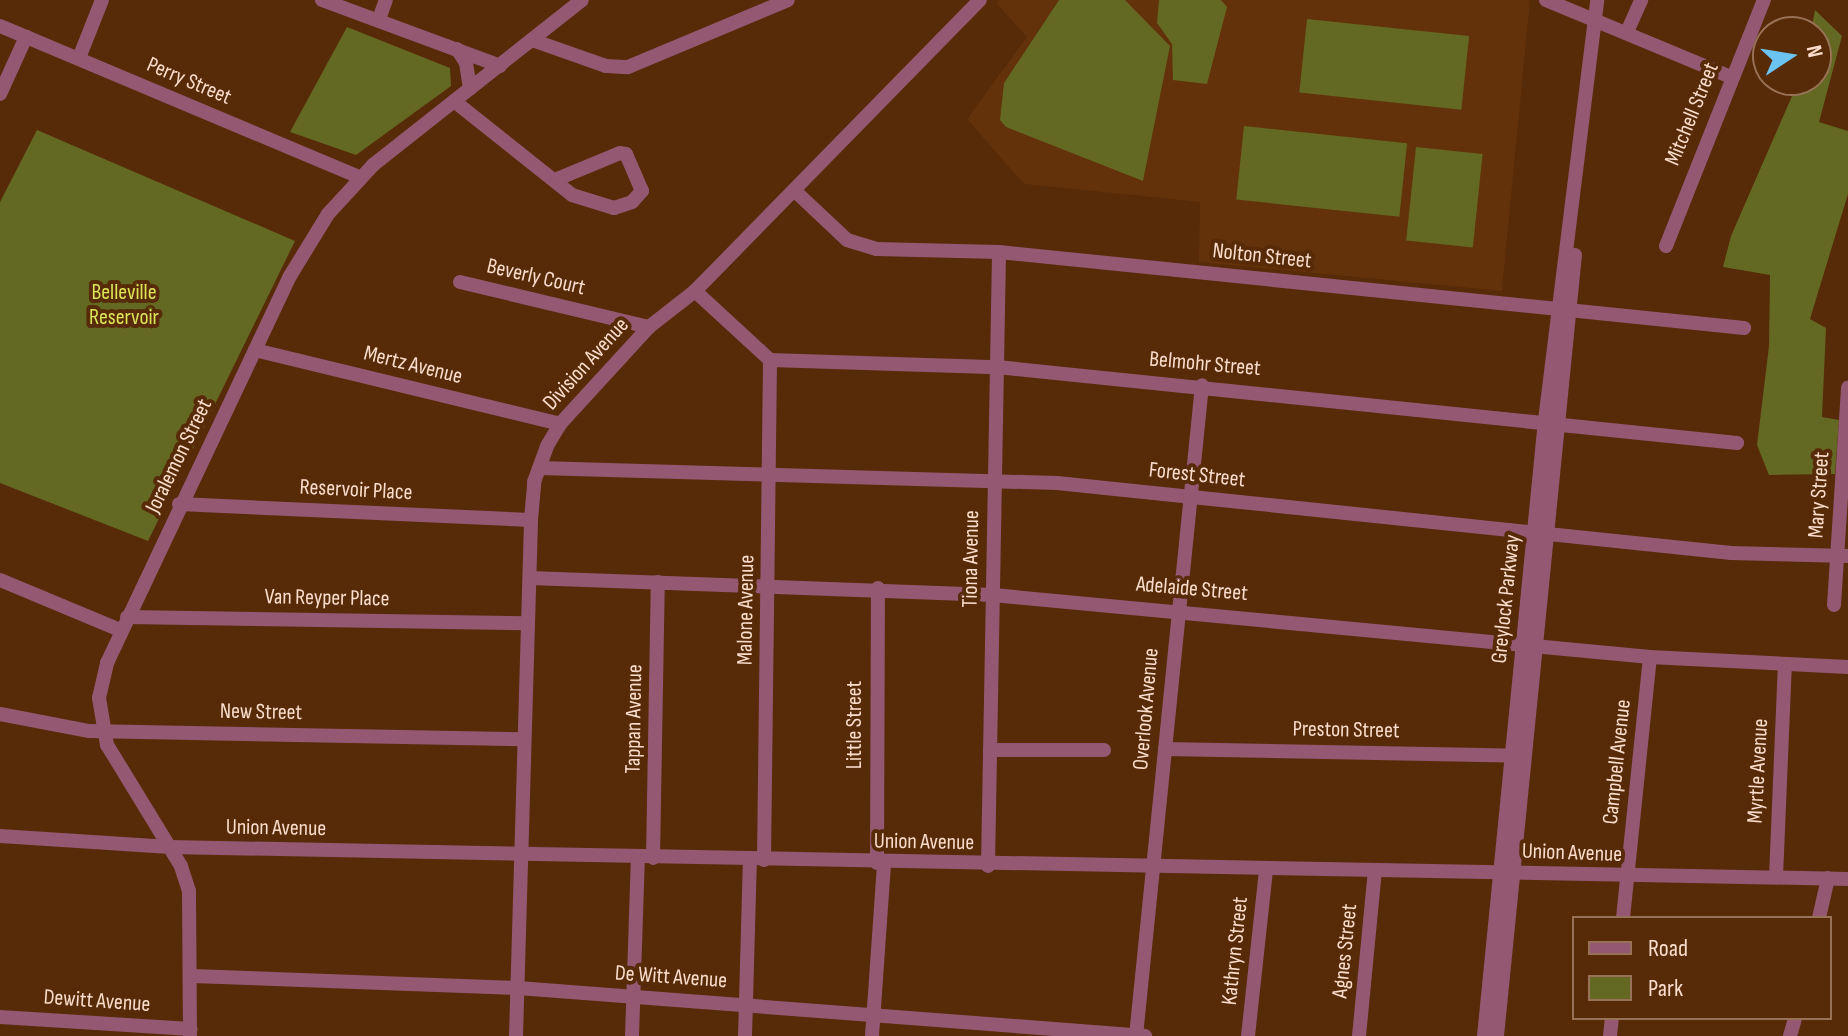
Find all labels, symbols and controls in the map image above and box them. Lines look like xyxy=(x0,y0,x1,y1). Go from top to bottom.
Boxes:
north arrow xyxy=(1752,16,1832,96)
text: N xyxy=(1800,43,1828,60)
street label: Perry Street xyxy=(143,51,235,111)
street label: Mitchell Street xyxy=(1659,59,1725,169)
street label: Nolton Street xyxy=(1211,238,1313,274)
street label: Beverly Court xyxy=(484,253,588,301)
park label: Belleville Reservoir xyxy=(89,279,159,330)
street label: Division Avenue xyxy=(538,312,634,416)
street label: Mertz Avenue xyxy=(361,340,465,390)
street label: Belmohr Street xyxy=(1148,346,1262,382)
street label: Joralemon Street xyxy=(140,395,218,517)
street label: Mary Street xyxy=(1803,451,1835,539)
street label: Forest Street xyxy=(1148,457,1246,493)
street label: Reservoir Place xyxy=(299,474,413,506)
street label: Tiona Avenue xyxy=(957,510,985,608)
street label: Greylock Parkway xyxy=(1486,533,1526,665)
street label: Malone Avenue xyxy=(732,555,760,665)
street label: Adelaide Street xyxy=(1135,571,1249,607)
street label: Van Reyper Place xyxy=(264,584,390,612)
street label: Overlook Avenue xyxy=(1128,647,1164,771)
street label: Tappan Avenue xyxy=(620,664,648,774)
street label: Little Street xyxy=(842,681,868,769)
street label: New Street xyxy=(220,698,302,726)
street label: Campbell Avenue xyxy=(1597,698,1637,826)
street label: Preston Street xyxy=(1292,716,1400,744)
street label: Myrtle Avenue xyxy=(1742,718,1774,824)
street label: Union Avenue xyxy=(226,814,326,842)
street label: Union Avenue xyxy=(874,828,974,856)
street label: Union Avenue xyxy=(1521,838,1623,868)
street label: Kathryn Street xyxy=(1216,896,1254,1006)
street label: Agnes Street xyxy=(1327,903,1363,999)
legend xyxy=(1572,916,1832,1020)
text: Road xyxy=(1648,934,1688,963)
street label: De Witt Avenue xyxy=(614,960,728,994)
text: Park xyxy=(1648,974,1683,1003)
street label: Dewitt Avenue xyxy=(43,984,151,1018)

